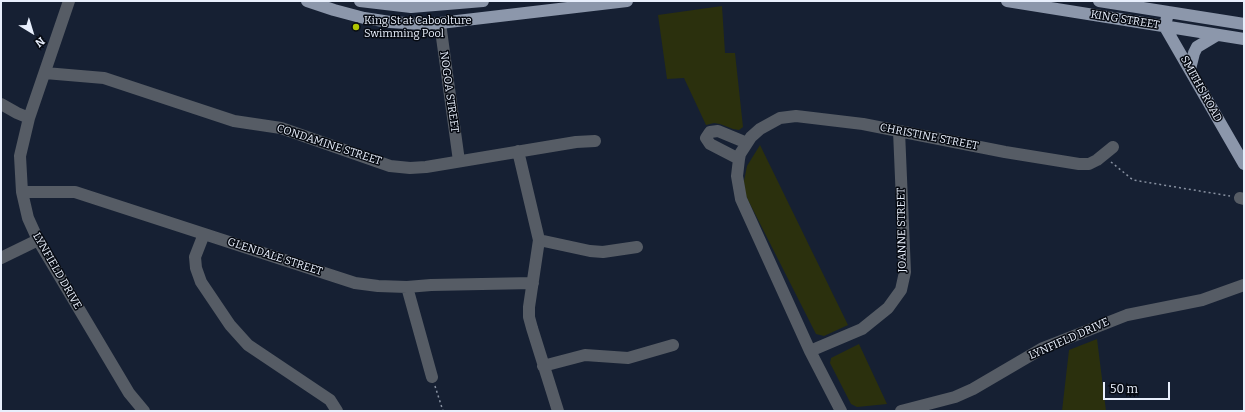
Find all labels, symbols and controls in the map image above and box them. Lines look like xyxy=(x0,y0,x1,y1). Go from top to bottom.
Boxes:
street label: KING STREET xyxy=(1090,8,1160,32)
north arrow xyxy=(12,12,52,52)
place label: King St at Caboolture Swimming Pool xyxy=(364,14,472,40)
marker: King St at Caboolture Swimming Pool xyxy=(351,22,361,32)
text: N xyxy=(32,34,47,50)
street label: NOGOA STREET xyxy=(437,50,461,134)
street label: SMITHS ROAD xyxy=(1177,54,1225,124)
street label: CHRISTINE STREET xyxy=(879,121,979,153)
street label: CONDAMINE STREET xyxy=(275,122,383,168)
street label: JOANNE STREET xyxy=(895,188,909,272)
street label: LYNFIELD DRIVE xyxy=(30,230,84,312)
street label: GLENDALE STREET xyxy=(226,235,324,279)
street label: LYNFIELD DRIVE xyxy=(1027,315,1111,363)
scale bar xyxy=(1105,374,1172,400)
text: 50 m xyxy=(1110,382,1138,396)

